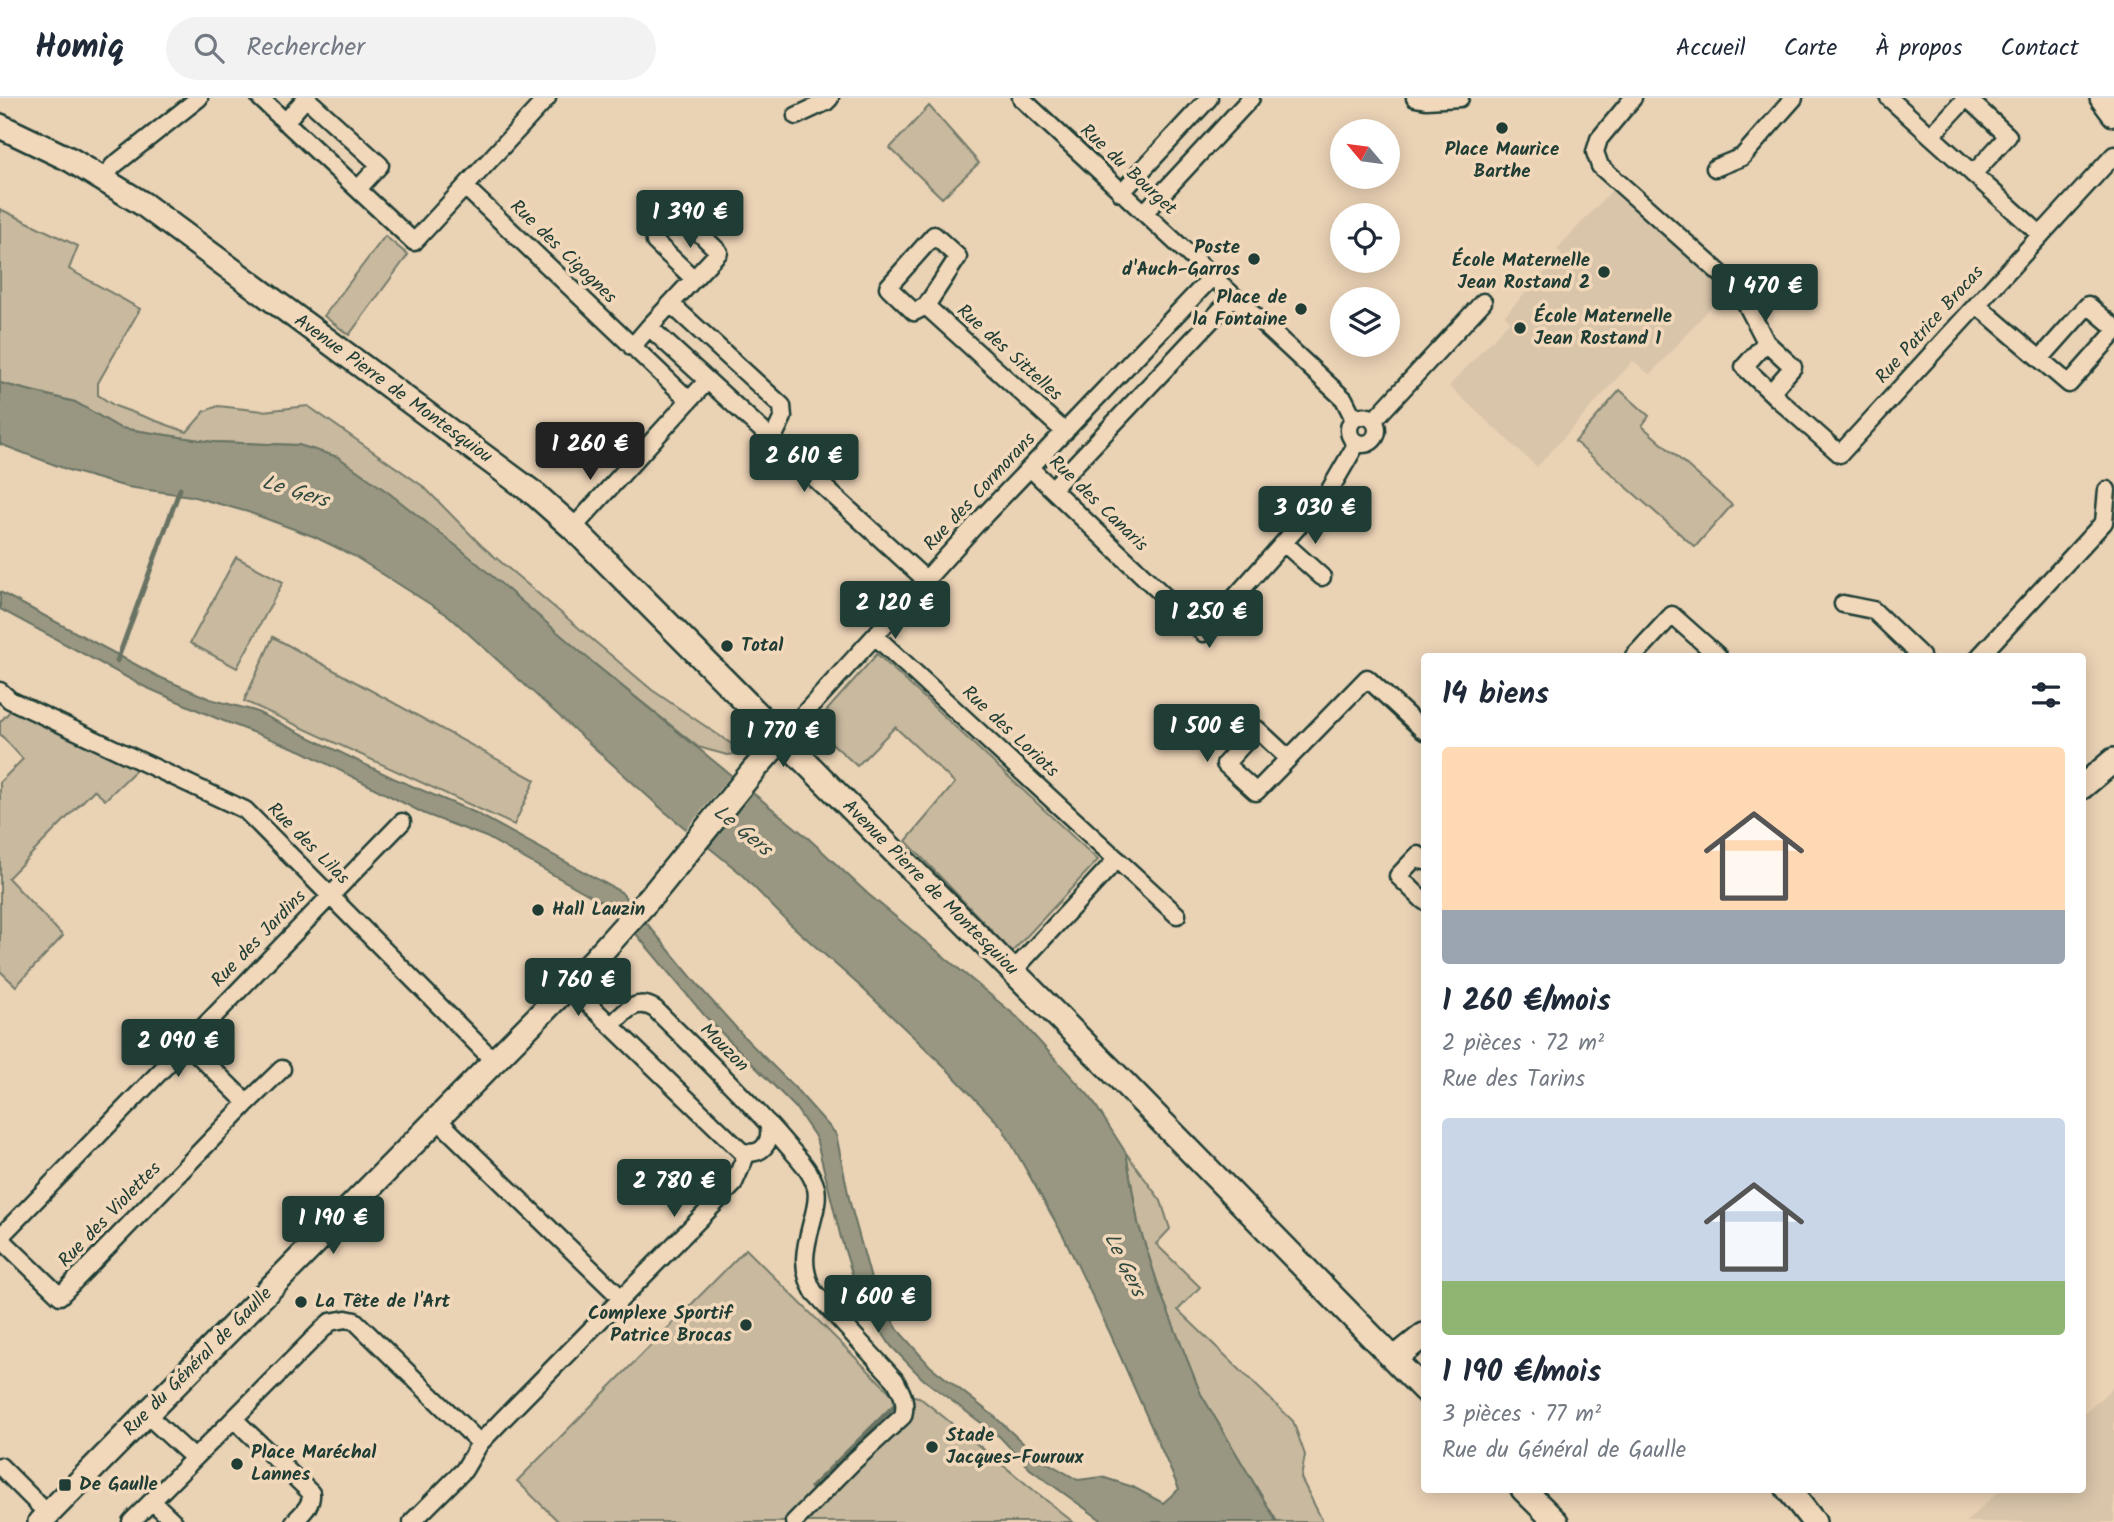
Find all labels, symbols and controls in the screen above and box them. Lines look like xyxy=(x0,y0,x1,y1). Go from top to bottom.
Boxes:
search box xyxy=(166,17,656,80)
text: Homiq xyxy=(35,22,124,75)
text: Rechercher xyxy=(246,27,365,69)
icon: search xyxy=(190,29,228,67)
text: Accueil xyxy=(1676,29,1746,68)
text: Carte xyxy=(1784,29,1837,68)
text: À propos xyxy=(1875,29,1962,68)
text: Contact xyxy=(2000,29,2079,68)
street label: Rue du Bourget xyxy=(1073,117,1184,224)
north arrow xyxy=(1330,119,1400,189)
map controls xyxy=(1330,119,1400,357)
marker: Place Maurice Barthe xyxy=(1494,120,1510,136)
place label: Place Maurice Barthe xyxy=(1445,135,1559,187)
pin: 1 390 € xyxy=(625,190,755,250)
street label: Rue des Cigognes xyxy=(502,193,624,311)
text: 1 390 € xyxy=(652,195,728,231)
button: locate xyxy=(1330,203,1400,273)
place label: Poste d'Auch-Garros xyxy=(1122,233,1240,285)
place label: École Maternelle Jean Rostand 2 xyxy=(1452,246,1590,298)
marker: Poste d'Auch-Garros xyxy=(1246,251,1262,267)
street label: Rue Patrice Brocas xyxy=(1868,259,1992,391)
marker: École Maternelle Jean Rostand 2 xyxy=(1596,264,1612,280)
pin: 1 470 € xyxy=(1700,264,1830,324)
text: 1 470 € xyxy=(1728,269,1802,305)
place label: Place de la Fontaine xyxy=(1192,283,1287,335)
button: layers xyxy=(1330,287,1400,357)
street label: Rue des Sittelles xyxy=(949,297,1069,409)
marker: Place de la Fontaine xyxy=(1293,301,1309,317)
place label: École Maternelle Jean Rostand 1 xyxy=(1534,302,1672,354)
street label: Avenue Pierre de Montesquiou xyxy=(287,306,499,472)
marker: École Maternelle Jean Rostand 1 xyxy=(1512,320,1528,336)
pin: 1 260 € xyxy=(525,422,655,482)
street label: Rue des Cormorans xyxy=(917,426,1043,558)
text: 1 260 € xyxy=(552,427,628,463)
pin: 2 610 € xyxy=(739,434,869,494)
text: 2 610 € xyxy=(766,439,842,475)
street label: Rue des Canaris xyxy=(1041,449,1155,559)
water label: Le Gers xyxy=(258,466,334,518)
pin: 3 030 € xyxy=(1250,486,1380,546)
text: 3 030 € xyxy=(1274,491,1356,527)
pin: 2 120 € xyxy=(830,582,960,641)
text: 2 120 € xyxy=(856,586,934,622)
pin: 1 250 € xyxy=(1144,590,1274,650)
text: 1 250 € xyxy=(1171,595,1247,631)
place label: Total xyxy=(741,631,784,661)
marker: Total xyxy=(719,638,735,654)
text: 14 biens xyxy=(1442,671,1549,719)
icon: filters xyxy=(2027,676,2065,714)
street label: Rue des Loriots xyxy=(954,679,1066,785)
pin: 1 500 € xyxy=(1142,704,1272,764)
text: 1 500 € xyxy=(1170,709,1244,745)
pin: 1 770 € xyxy=(718,710,848,769)
text: 1 770 € xyxy=(747,714,819,750)
street label: Avenue Pierre de Montesquiou xyxy=(835,793,1025,983)
icon: home xyxy=(1691,793,1817,919)
street label: Rue des Lilas xyxy=(260,796,356,892)
water label: Le Gers xyxy=(705,797,780,866)
street label: Rue des Jardins xyxy=(204,883,314,995)
place label: Hall Lauzin xyxy=(552,895,645,925)
marker: Hall Lauzin xyxy=(530,902,546,918)
pin: 1 760 € xyxy=(513,958,643,1018)
text: 1 760 € xyxy=(541,963,615,999)
text: 1 260 €/mois xyxy=(1442,978,1611,1026)
street label: Mouzon xyxy=(692,1016,756,1080)
pin: 2 090 € xyxy=(113,1020,243,1079)
text: 2 090 € xyxy=(138,1024,218,1060)
text: 2 pièces · 72 m² xyxy=(1442,1026,1604,1062)
text: Rue des Tarins xyxy=(1442,1062,1585,1098)
street label: Rue des Violettes xyxy=(51,1155,169,1275)
pin: 2 780 € xyxy=(609,1160,739,1219)
text: 2 780 € xyxy=(633,1164,715,1200)
icon: home xyxy=(1691,1164,1817,1290)
pin: 1 190 € xyxy=(268,1196,398,1256)
text: 1 190 € xyxy=(298,1201,368,1237)
water label: Le Gers xyxy=(1094,1227,1155,1304)
pin: 1 600 € xyxy=(813,1276,943,1335)
street label: Rue du Général de Gaulle xyxy=(116,1280,280,1444)
text: 1 600 € xyxy=(840,1280,916,1316)
place label: La Tête de l'Art xyxy=(315,1287,450,1317)
marker: La Tête de l'Art xyxy=(293,1294,309,1310)
place label: Complexe Sportif Patrice Brocas xyxy=(588,1299,734,1351)
marker: Complexe Sportif Patrice Brocas xyxy=(738,1317,754,1333)
text: 1 190 €/mois xyxy=(1442,1349,1601,1397)
text: 3 pièces · 77 m² xyxy=(1442,1397,1601,1433)
place label: Stade Jacques-Fouroux xyxy=(946,1421,1085,1473)
text: Rue du Général de Gaulle xyxy=(1442,1433,1686,1469)
place label: Place Maréchal Lannes xyxy=(251,1438,377,1490)
marker: Stade Jacques-Fouroux xyxy=(924,1439,940,1455)
marker: Place Maréchal Lannes xyxy=(229,1456,245,1472)
place label: De Gaulle xyxy=(79,1470,158,1500)
marker: De Gaulle xyxy=(57,1477,73,1493)

